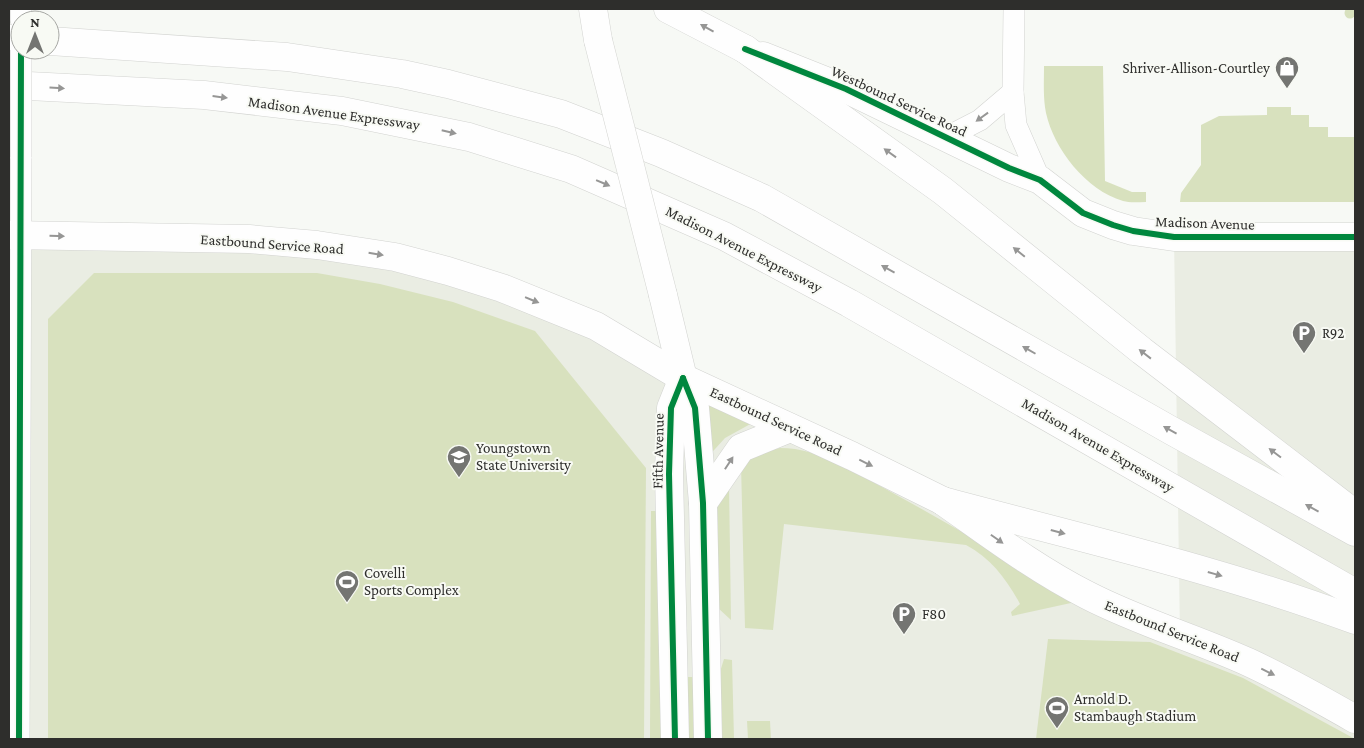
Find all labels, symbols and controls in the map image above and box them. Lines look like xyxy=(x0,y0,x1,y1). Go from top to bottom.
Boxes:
north arrow xyxy=(10,10,60,60)
text: N xyxy=(30,14,40,30)
one-way arrow xyxy=(700,24,714,32)
shop icon: Shriver-Allison-Courtley xyxy=(1274,55,1300,89)
place label: Shriver-Allison-Courtley xyxy=(1122,60,1270,77)
street label: Westbound Service Road xyxy=(828,62,970,140)
one-way arrow xyxy=(50,84,66,92)
one-way arrow xyxy=(212,93,228,101)
street label: Madison Avenue Expressway xyxy=(247,93,421,134)
one-way arrow xyxy=(975,112,989,122)
one-way arrow xyxy=(442,128,457,136)
one-way arrow xyxy=(883,148,897,158)
one-way arrow xyxy=(596,179,611,187)
street label: Madison Avenue Expressway xyxy=(663,203,825,296)
street label: Madison Avenue xyxy=(1155,213,1255,233)
street label: Eastbound Service Road xyxy=(200,231,344,257)
one-way arrow xyxy=(50,232,66,240)
one-way arrow xyxy=(1013,247,1026,258)
one-way arrow xyxy=(369,250,385,258)
one-way arrow xyxy=(880,265,895,273)
one-way arrow xyxy=(525,296,540,304)
parking icon: R92 xyxy=(1291,320,1317,354)
place label: R92 xyxy=(1322,325,1344,341)
one-way arrow xyxy=(1022,345,1035,354)
one-way arrow xyxy=(1139,349,1152,359)
street label: Eastbound Service Road xyxy=(708,383,845,459)
street label: Madison Avenue Expressway xyxy=(1018,395,1177,496)
street label: Fifth Avenue xyxy=(649,413,667,489)
one-way arrow xyxy=(1163,426,1177,434)
place label: Youngstown State University xyxy=(476,440,571,474)
school or university icon: Youngstown State University xyxy=(446,444,472,478)
one-way arrow xyxy=(1269,447,1282,458)
one-way arrow xyxy=(725,456,734,469)
one-way arrow xyxy=(859,459,873,467)
one-way arrow xyxy=(1305,504,1320,512)
one-way arrow xyxy=(1050,528,1065,536)
one-way arrow xyxy=(990,534,1004,544)
place label: Covelli Sports Complex xyxy=(364,565,459,599)
sports icon: Covelli Sports Complex xyxy=(334,569,360,603)
one-way arrow xyxy=(1207,570,1222,578)
street label: Eastbound Service Road xyxy=(1102,597,1242,665)
parking icon: F80 xyxy=(891,601,917,635)
place label: F80 xyxy=(922,606,946,622)
one-way arrow xyxy=(1260,668,1275,676)
place label: Arnold D. Stambaugh Stadium xyxy=(1074,691,1196,725)
sports icon: Arnold D. Stambaugh Stadium xyxy=(1044,695,1070,729)

